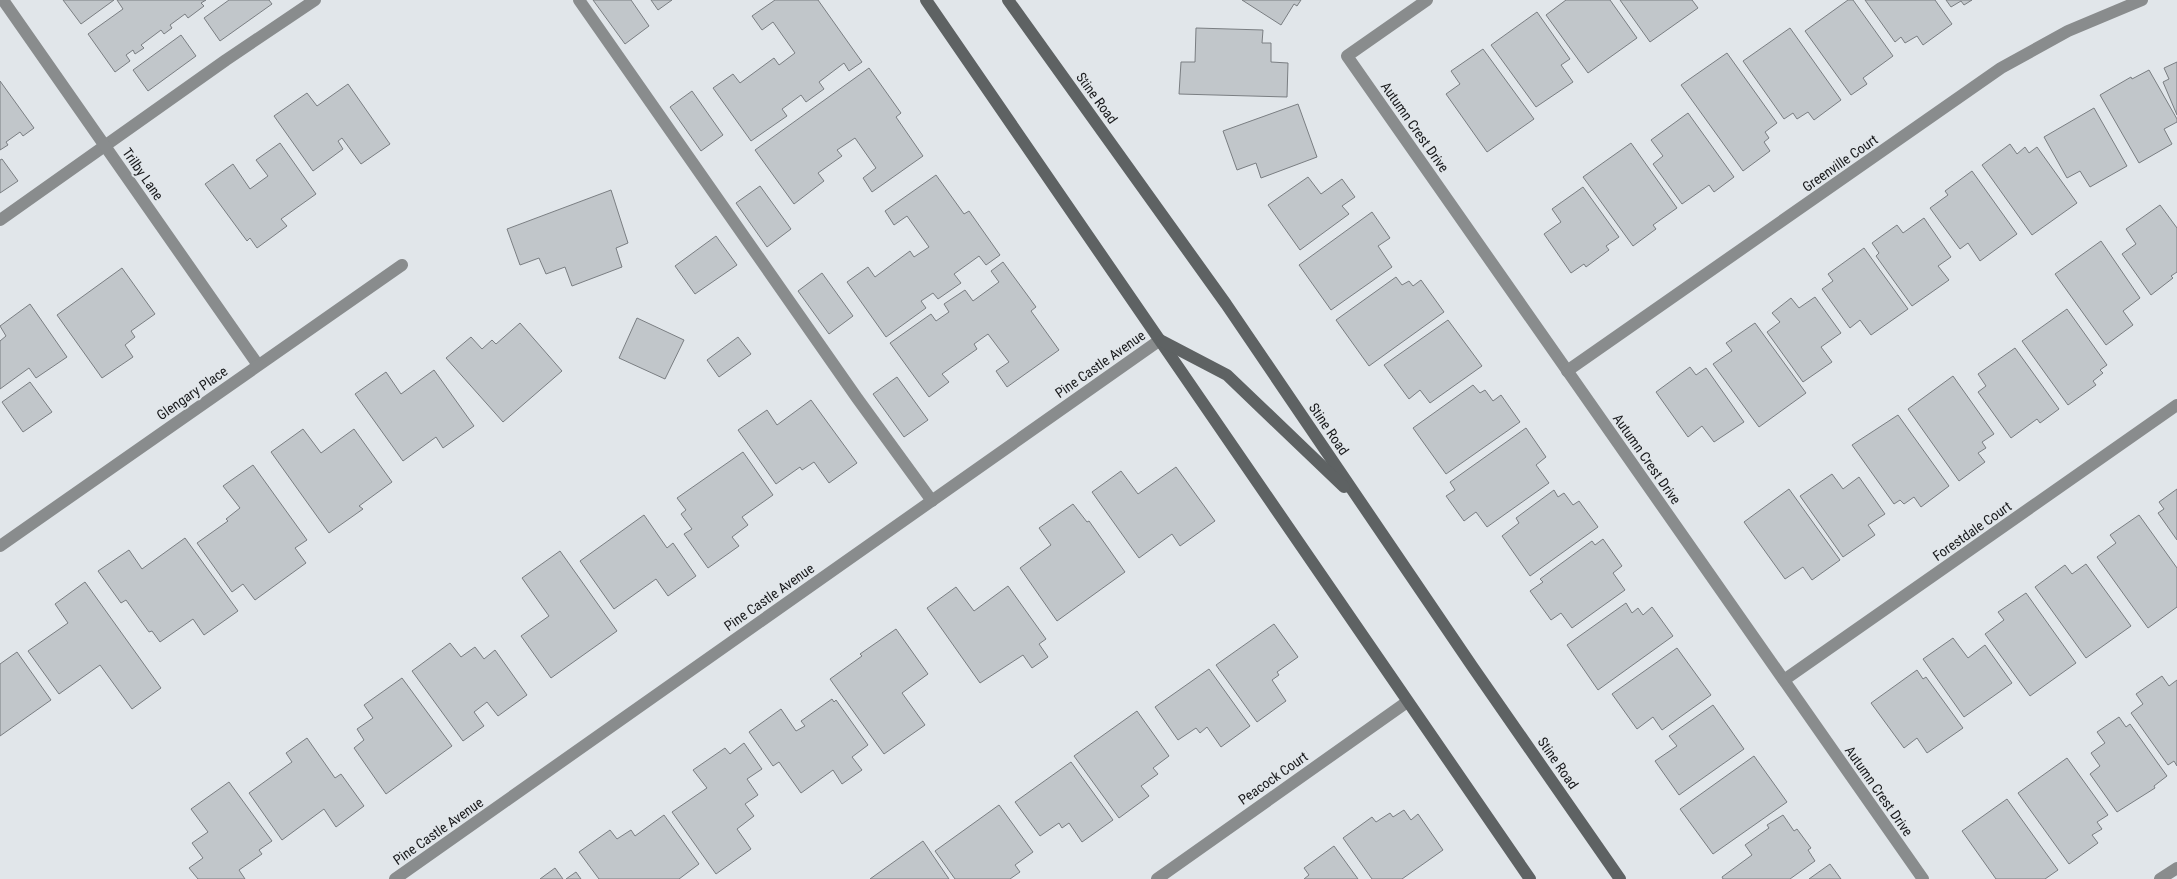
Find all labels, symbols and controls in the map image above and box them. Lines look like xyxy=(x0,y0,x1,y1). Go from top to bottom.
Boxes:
street label: Stine Road xyxy=(1073,69,1121,127)
street label: Autumn Crest Drive xyxy=(1378,79,1452,176)
street label: Greenville Court xyxy=(1799,131,1881,195)
street label: Trilby Lane xyxy=(119,145,167,204)
street label: Pine Castle Avenue xyxy=(1052,327,1148,401)
street label: Glengary Place xyxy=(154,363,231,423)
street label: Stine Road xyxy=(1306,400,1352,458)
street label: Autumn Crest Drive xyxy=(1610,411,1684,508)
street label: Forestdale Court xyxy=(1930,498,2014,564)
street label: Pine Castle Avenue xyxy=(721,560,817,634)
street label: Stine Road xyxy=(1534,734,1582,792)
street label: Autumn Crest Drive xyxy=(1842,743,1916,840)
street label: Peacock Court xyxy=(1235,748,1311,808)
street label: Pine Castle Avenue xyxy=(390,794,486,868)

